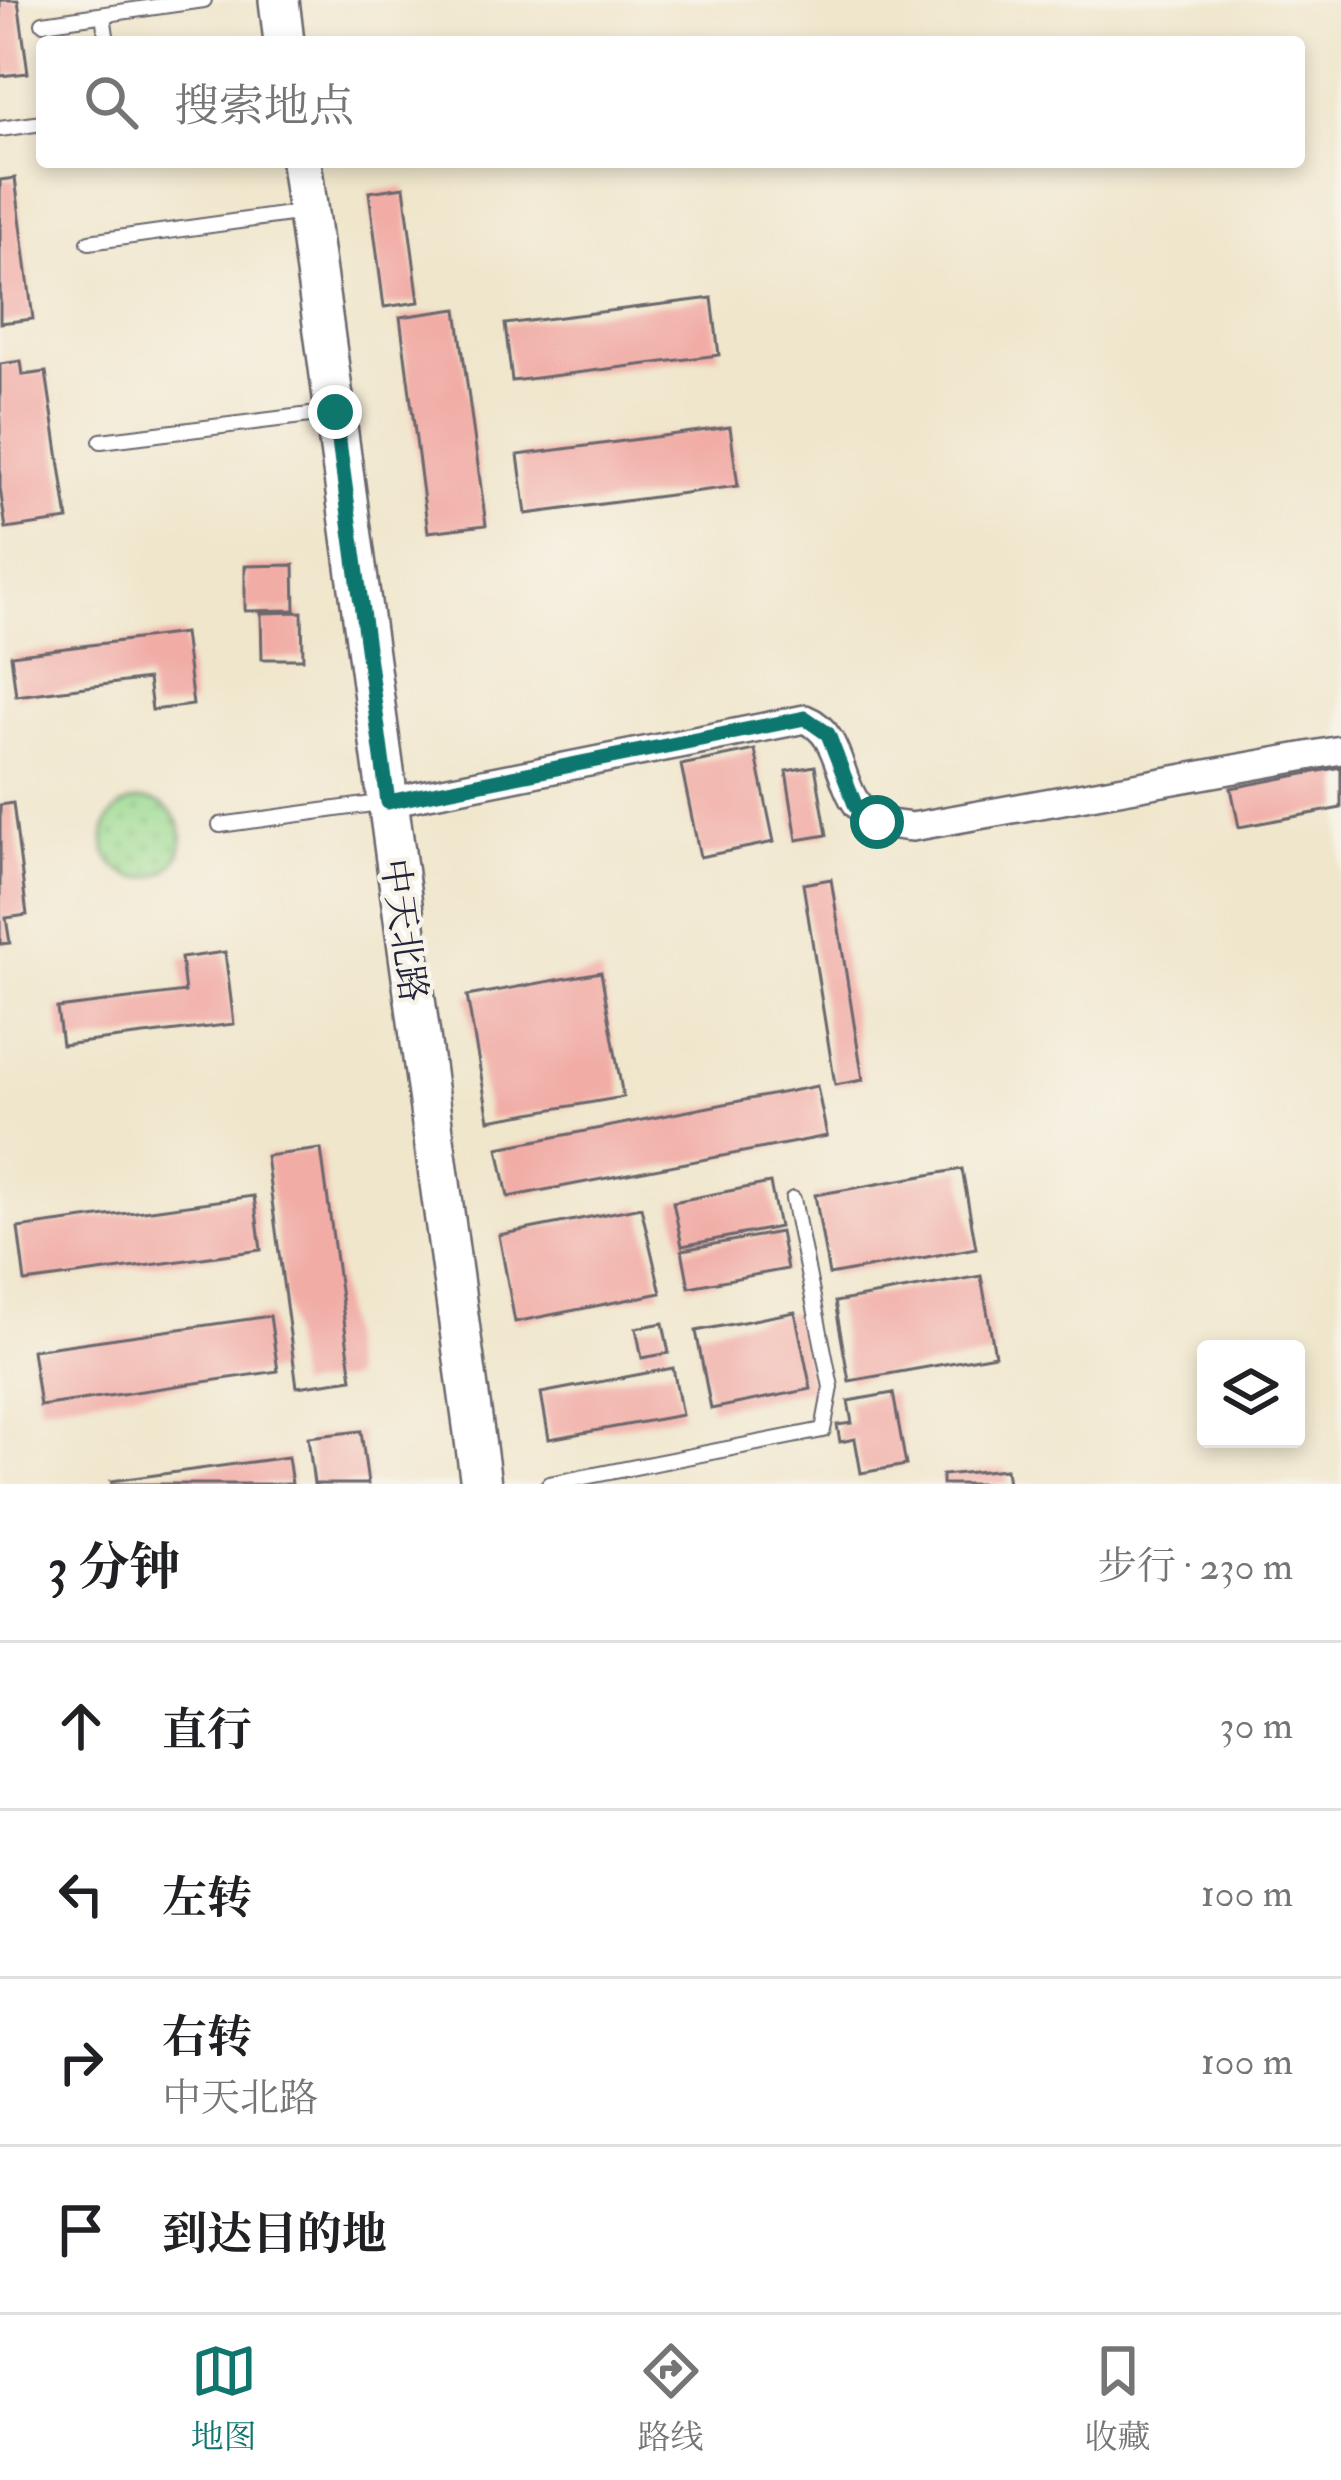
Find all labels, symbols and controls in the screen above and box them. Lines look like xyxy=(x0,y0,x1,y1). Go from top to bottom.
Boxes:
search box xyxy=(36,36,1305,168)
icon: search xyxy=(78,69,144,135)
text: 搜索地点 xyxy=(174,79,354,135)
route end xyxy=(308,385,362,439)
route start xyxy=(850,795,904,849)
street label: 中天北路 xyxy=(371,856,436,1005)
map controls xyxy=(1197,1340,1305,1448)
button: layers xyxy=(1197,1340,1305,1448)
text: 3 分钟 xyxy=(48,1536,180,1600)
text: 步行 · 230 m xyxy=(1098,1542,1293,1591)
icon: ahead xyxy=(48,1693,114,1759)
text: 30 m xyxy=(1220,1701,1293,1750)
text: 直行 xyxy=(162,1703,252,1759)
icon: left xyxy=(48,1861,114,1927)
text: 100 m xyxy=(1201,1869,1293,1918)
text: 左转 xyxy=(162,1871,252,1927)
text: 右转 xyxy=(162,2010,252,2066)
icon: right xyxy=(48,2029,114,2095)
text: 100 m xyxy=(1201,2037,1293,2086)
text: 中天北路 xyxy=(162,2074,318,2123)
icon: arrive xyxy=(48,2197,114,2263)
text: 到达目的地 xyxy=(162,2207,387,2263)
tab: 地图 xyxy=(191,2338,257,2458)
tab: 路线 xyxy=(638,2338,704,2458)
tab: 收藏 xyxy=(1085,2338,1151,2458)

